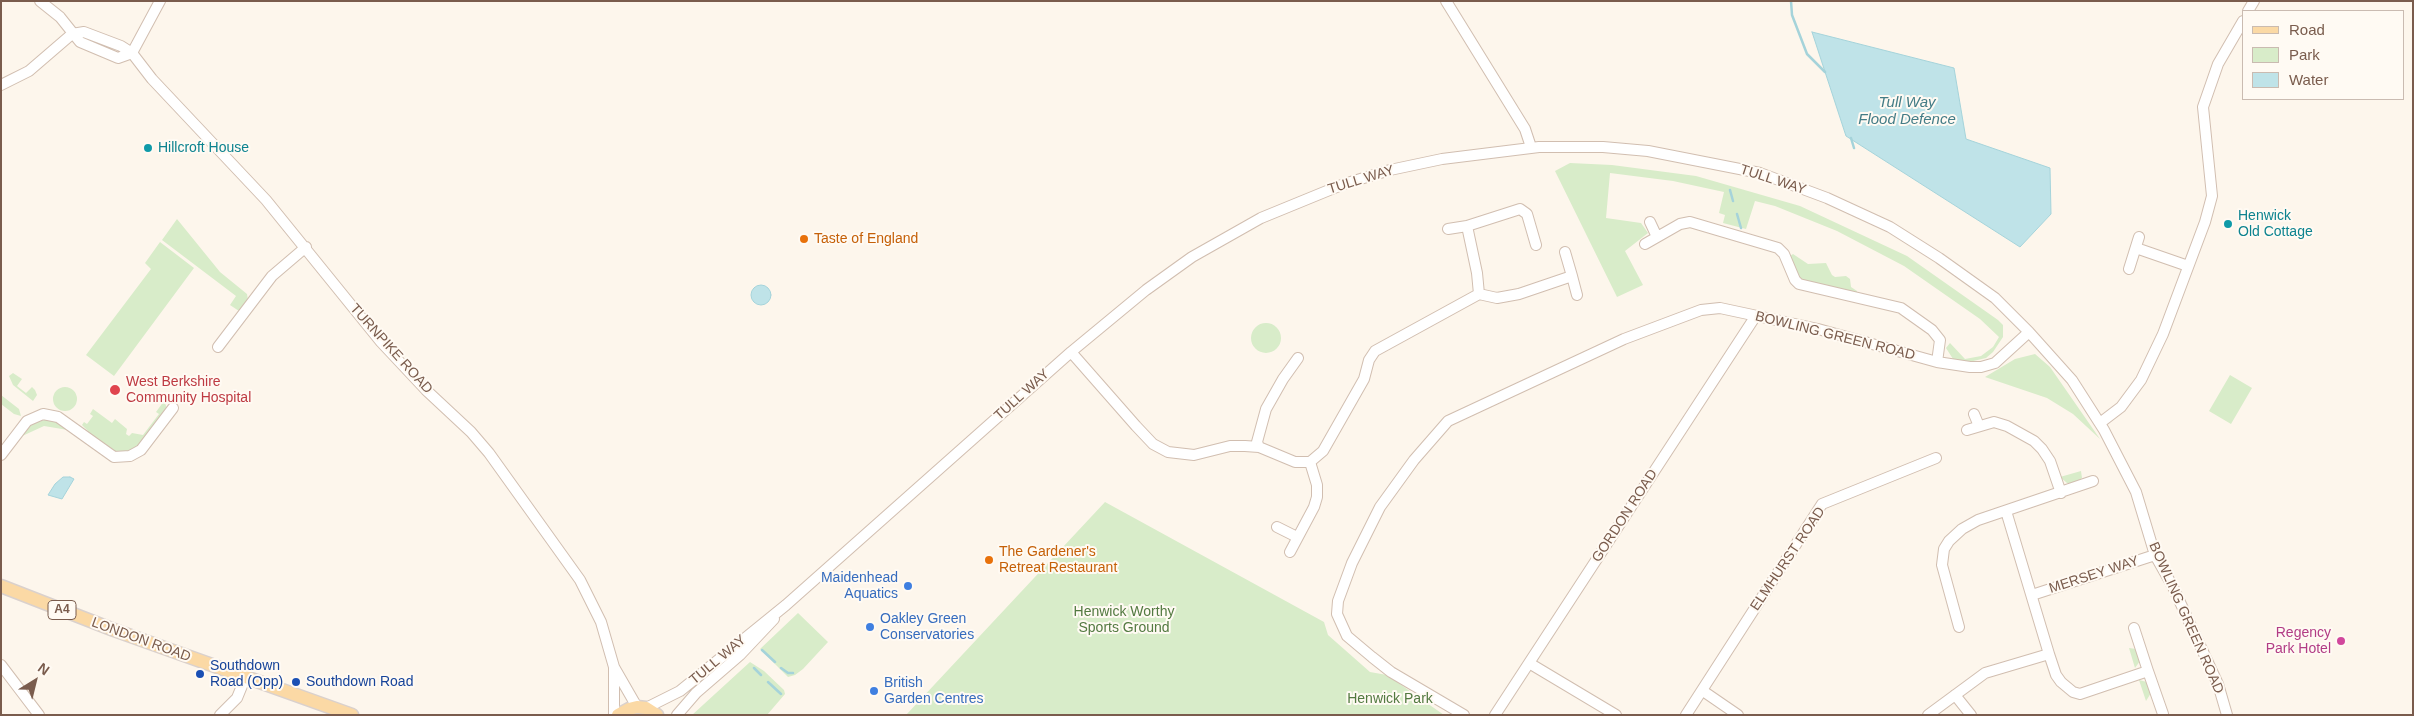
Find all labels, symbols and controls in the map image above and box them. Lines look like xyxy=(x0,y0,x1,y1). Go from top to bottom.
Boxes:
legend xyxy=(2242,10,2404,100)
text: Road xyxy=(2289,21,2325,38)
text: Park xyxy=(2289,46,2320,63)
text: Water xyxy=(2289,71,2328,88)
water label: Tull Way Flood Defence xyxy=(1858,94,1956,129)
place label: Hillcroft House xyxy=(158,140,249,156)
marker: Hillcroft House xyxy=(142,142,154,154)
street label: TULL WAY xyxy=(1738,161,1808,199)
street label: TULL WAY xyxy=(1326,162,1396,198)
place label: Henwick Old Cottage xyxy=(2238,208,2313,240)
marker: Henwick Old Cottage xyxy=(2222,218,2234,230)
place label: Taste of England xyxy=(814,231,918,247)
marker: Taste of England xyxy=(798,233,810,245)
street label: TURNPIKE ROAD xyxy=(346,301,436,397)
street label: BOWLING GREEN ROAD xyxy=(1753,308,1917,364)
street label: TULL WAY xyxy=(991,366,1053,424)
place label: West Berkshire Community Hospital xyxy=(126,374,251,407)
marker: West Berkshire Community Hospital xyxy=(108,383,122,397)
street label: GORDON ROAD xyxy=(1589,466,1661,566)
street label: ELMHURST ROAD xyxy=(1747,504,1829,614)
street label: BOWLING GREEN ROAD xyxy=(2145,540,2227,696)
place label: The Gardener's Retreat Restaurant xyxy=(999,544,1117,576)
street label: MERSEY WAY xyxy=(2047,553,2141,597)
marker: The Gardener's Retreat Restaurant xyxy=(983,554,995,566)
place label: Maidenhead Aquatics xyxy=(821,570,898,602)
marker: Maidenhead Aquatics xyxy=(902,580,914,592)
road number: A4 xyxy=(48,600,76,620)
park label: Henwick Worthy Sports Ground xyxy=(1074,604,1174,636)
place label: Oakley Green Conservatories xyxy=(880,611,974,644)
street label: LONDON ROAD xyxy=(89,614,193,666)
marker: Oakley Green Conservatories xyxy=(864,621,876,633)
place label: Regency Park Hotel xyxy=(2266,625,2331,658)
street label: TULL WAY xyxy=(686,632,750,688)
marker: Regency Park Hotel xyxy=(2335,635,2347,647)
north arrow xyxy=(10,656,60,706)
place label: Southdown Road (Opp) xyxy=(210,658,283,690)
text: N xyxy=(35,659,53,678)
marker: Southdown Road (Opp) xyxy=(194,668,206,680)
place label: Southdown Road xyxy=(306,674,413,690)
place label: British Garden Centres xyxy=(884,675,984,708)
marker: Southdown Road xyxy=(290,676,302,688)
marker: British Garden Centres xyxy=(868,685,880,697)
park label: Henwick Park xyxy=(1347,691,1433,707)

